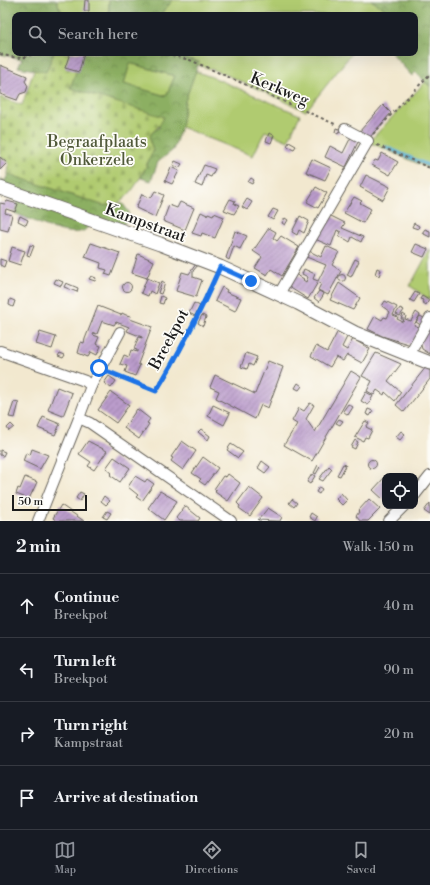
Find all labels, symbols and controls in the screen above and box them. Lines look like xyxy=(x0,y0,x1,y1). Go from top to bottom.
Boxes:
search box xyxy=(12,12,418,56)
icon: search xyxy=(26,23,48,45)
text: Search here xyxy=(58,25,138,44)
street label: Kerkweg xyxy=(247,68,313,111)
park label: Begraafplaats Onkerzele xyxy=(46,132,147,170)
street label: Kampstraat xyxy=(102,199,189,247)
route end xyxy=(242,272,260,290)
street label: Breekpot xyxy=(144,305,193,374)
route start xyxy=(90,359,108,377)
map controls xyxy=(382,473,418,509)
button: locate xyxy=(382,473,418,509)
scale bar xyxy=(12,493,87,512)
text: 50 m xyxy=(18,495,43,509)
text: 2 min xyxy=(16,536,61,558)
text: Walk · 150 m xyxy=(343,539,414,555)
text: Continue xyxy=(54,588,119,607)
icon: ahead xyxy=(16,595,38,617)
text: 40 m xyxy=(384,598,414,614)
text: Breekpot xyxy=(54,607,108,623)
text: Turn left xyxy=(54,652,116,671)
icon: left xyxy=(16,659,38,681)
text: 90 m xyxy=(383,662,414,678)
text: Breekpot xyxy=(54,671,108,687)
text: Turn right xyxy=(54,716,128,735)
icon: right xyxy=(16,723,38,745)
text: 20 m xyxy=(384,726,414,742)
text: Kampstraat xyxy=(54,735,123,751)
icon: arrive xyxy=(16,787,38,809)
text: Arrive at destination xyxy=(54,788,198,807)
tab: Map xyxy=(54,839,76,877)
tab: Directions xyxy=(185,839,238,877)
tab: Saved xyxy=(347,839,376,877)

